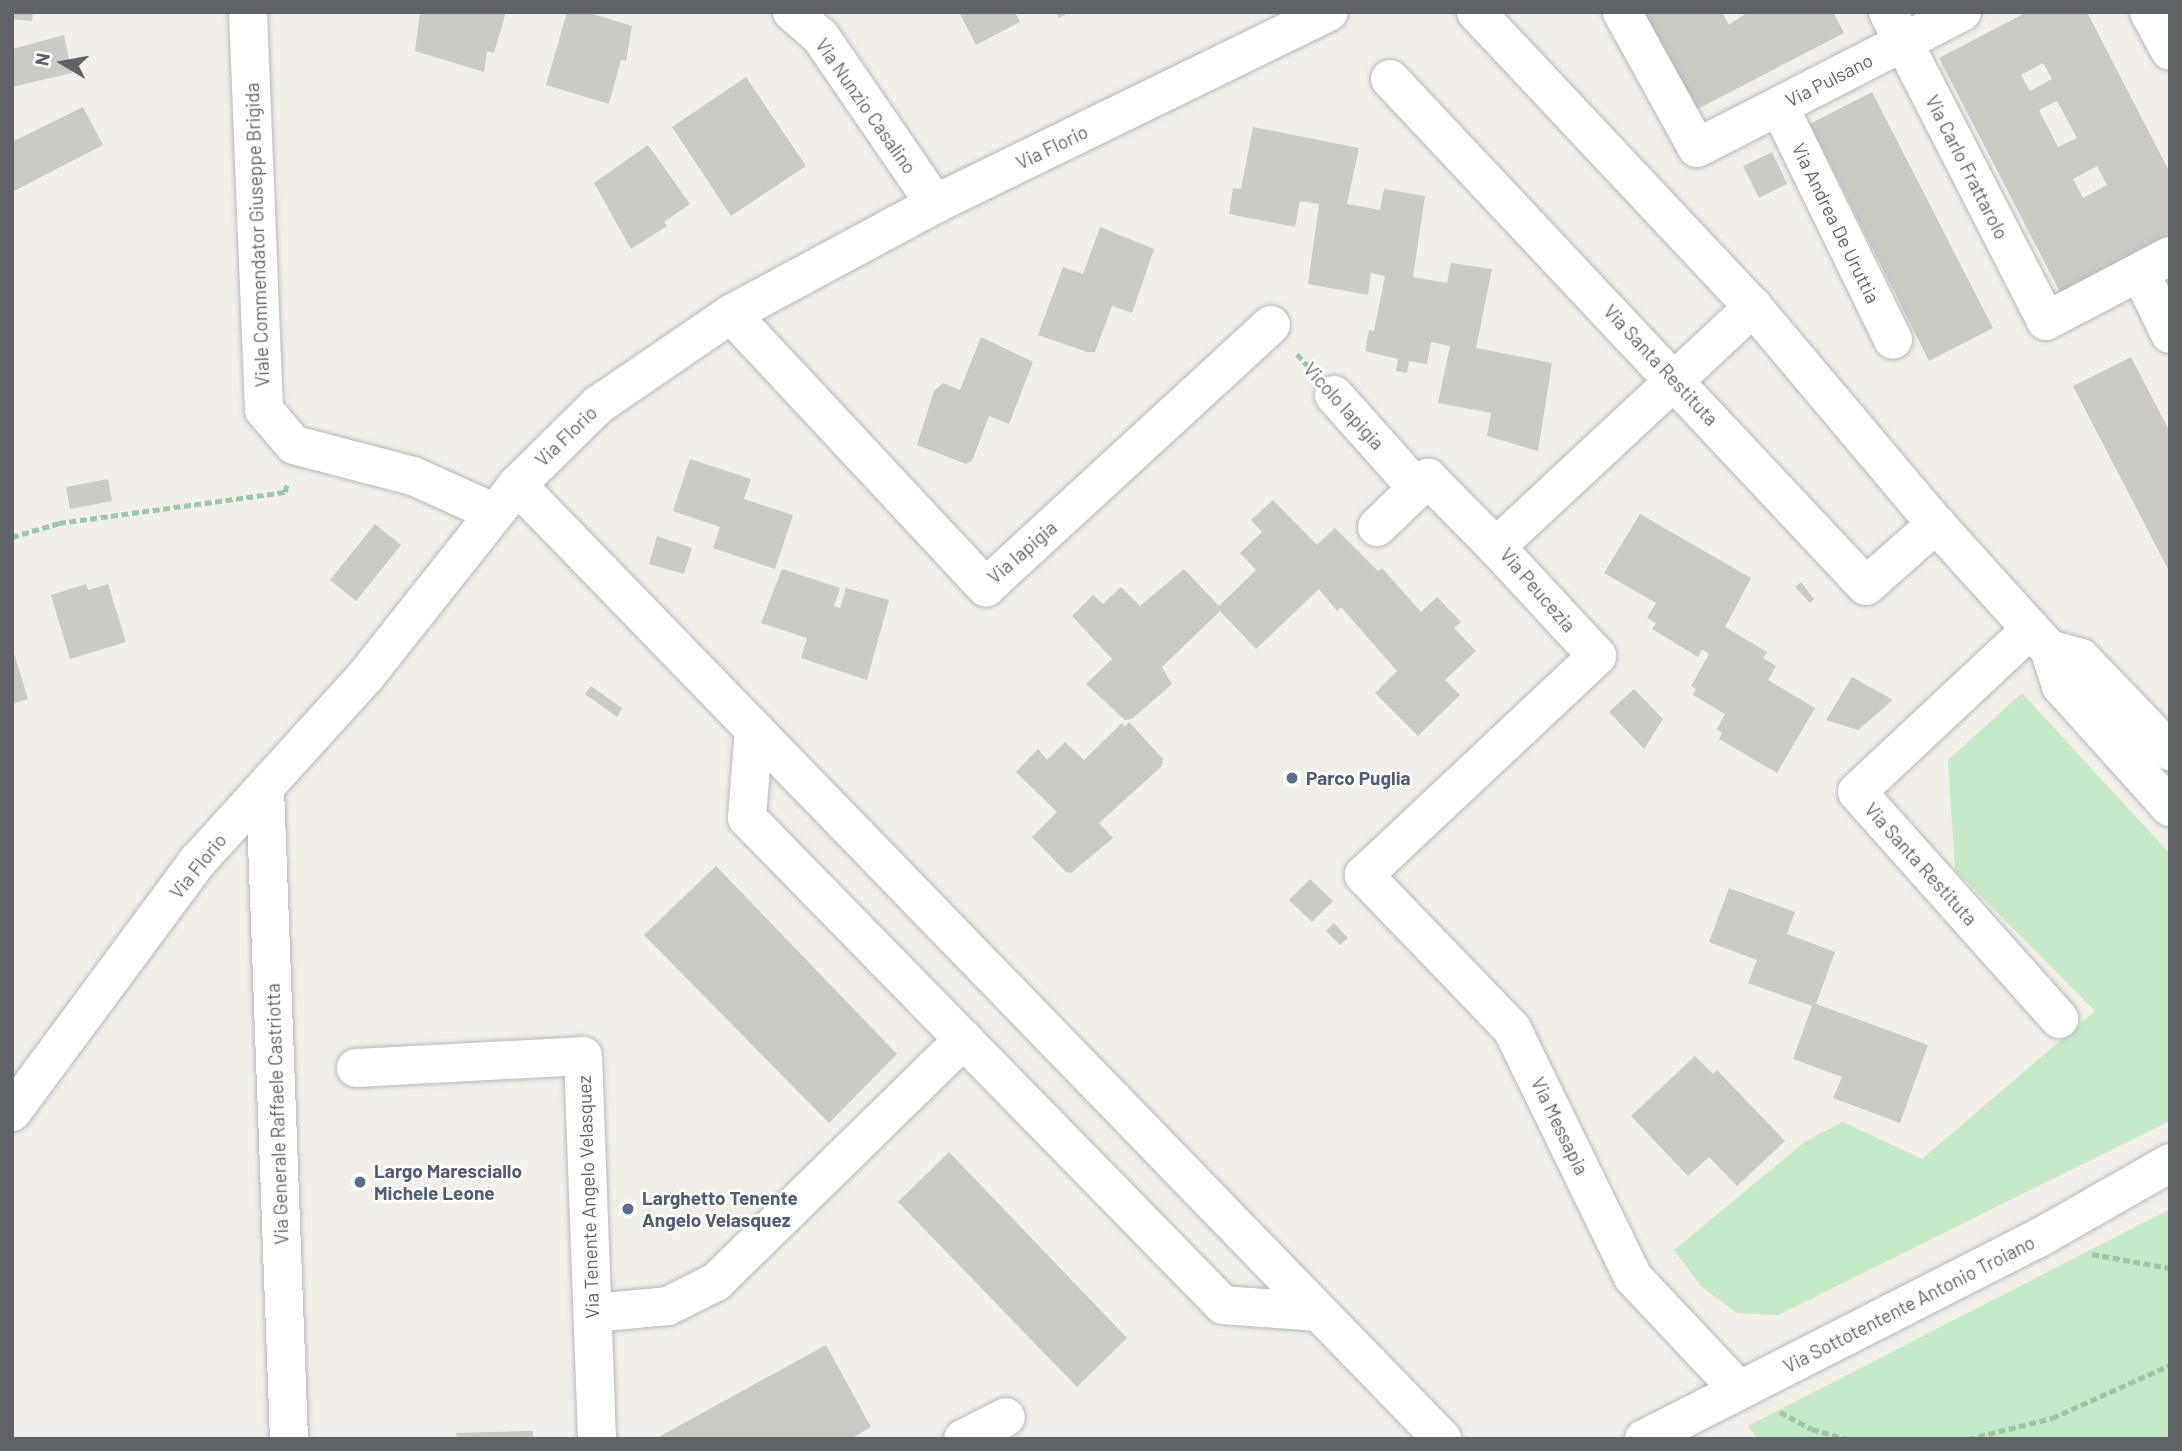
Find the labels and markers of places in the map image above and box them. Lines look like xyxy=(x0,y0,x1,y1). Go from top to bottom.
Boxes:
place label: Parco Puglia xyxy=(1306,767,1411,789)
marker: Parco Puglia xyxy=(1284,770,1300,786)
place label: Largo Maresciallo Michele Leone xyxy=(374,1160,522,1204)
marker: Largo Maresciallo Michele Leone xyxy=(352,1174,368,1190)
place label: Larghetto Tenente Angelo Velasquez xyxy=(642,1187,798,1231)
marker: Larghetto Tenente Angelo Velasquez xyxy=(620,1201,636,1217)

